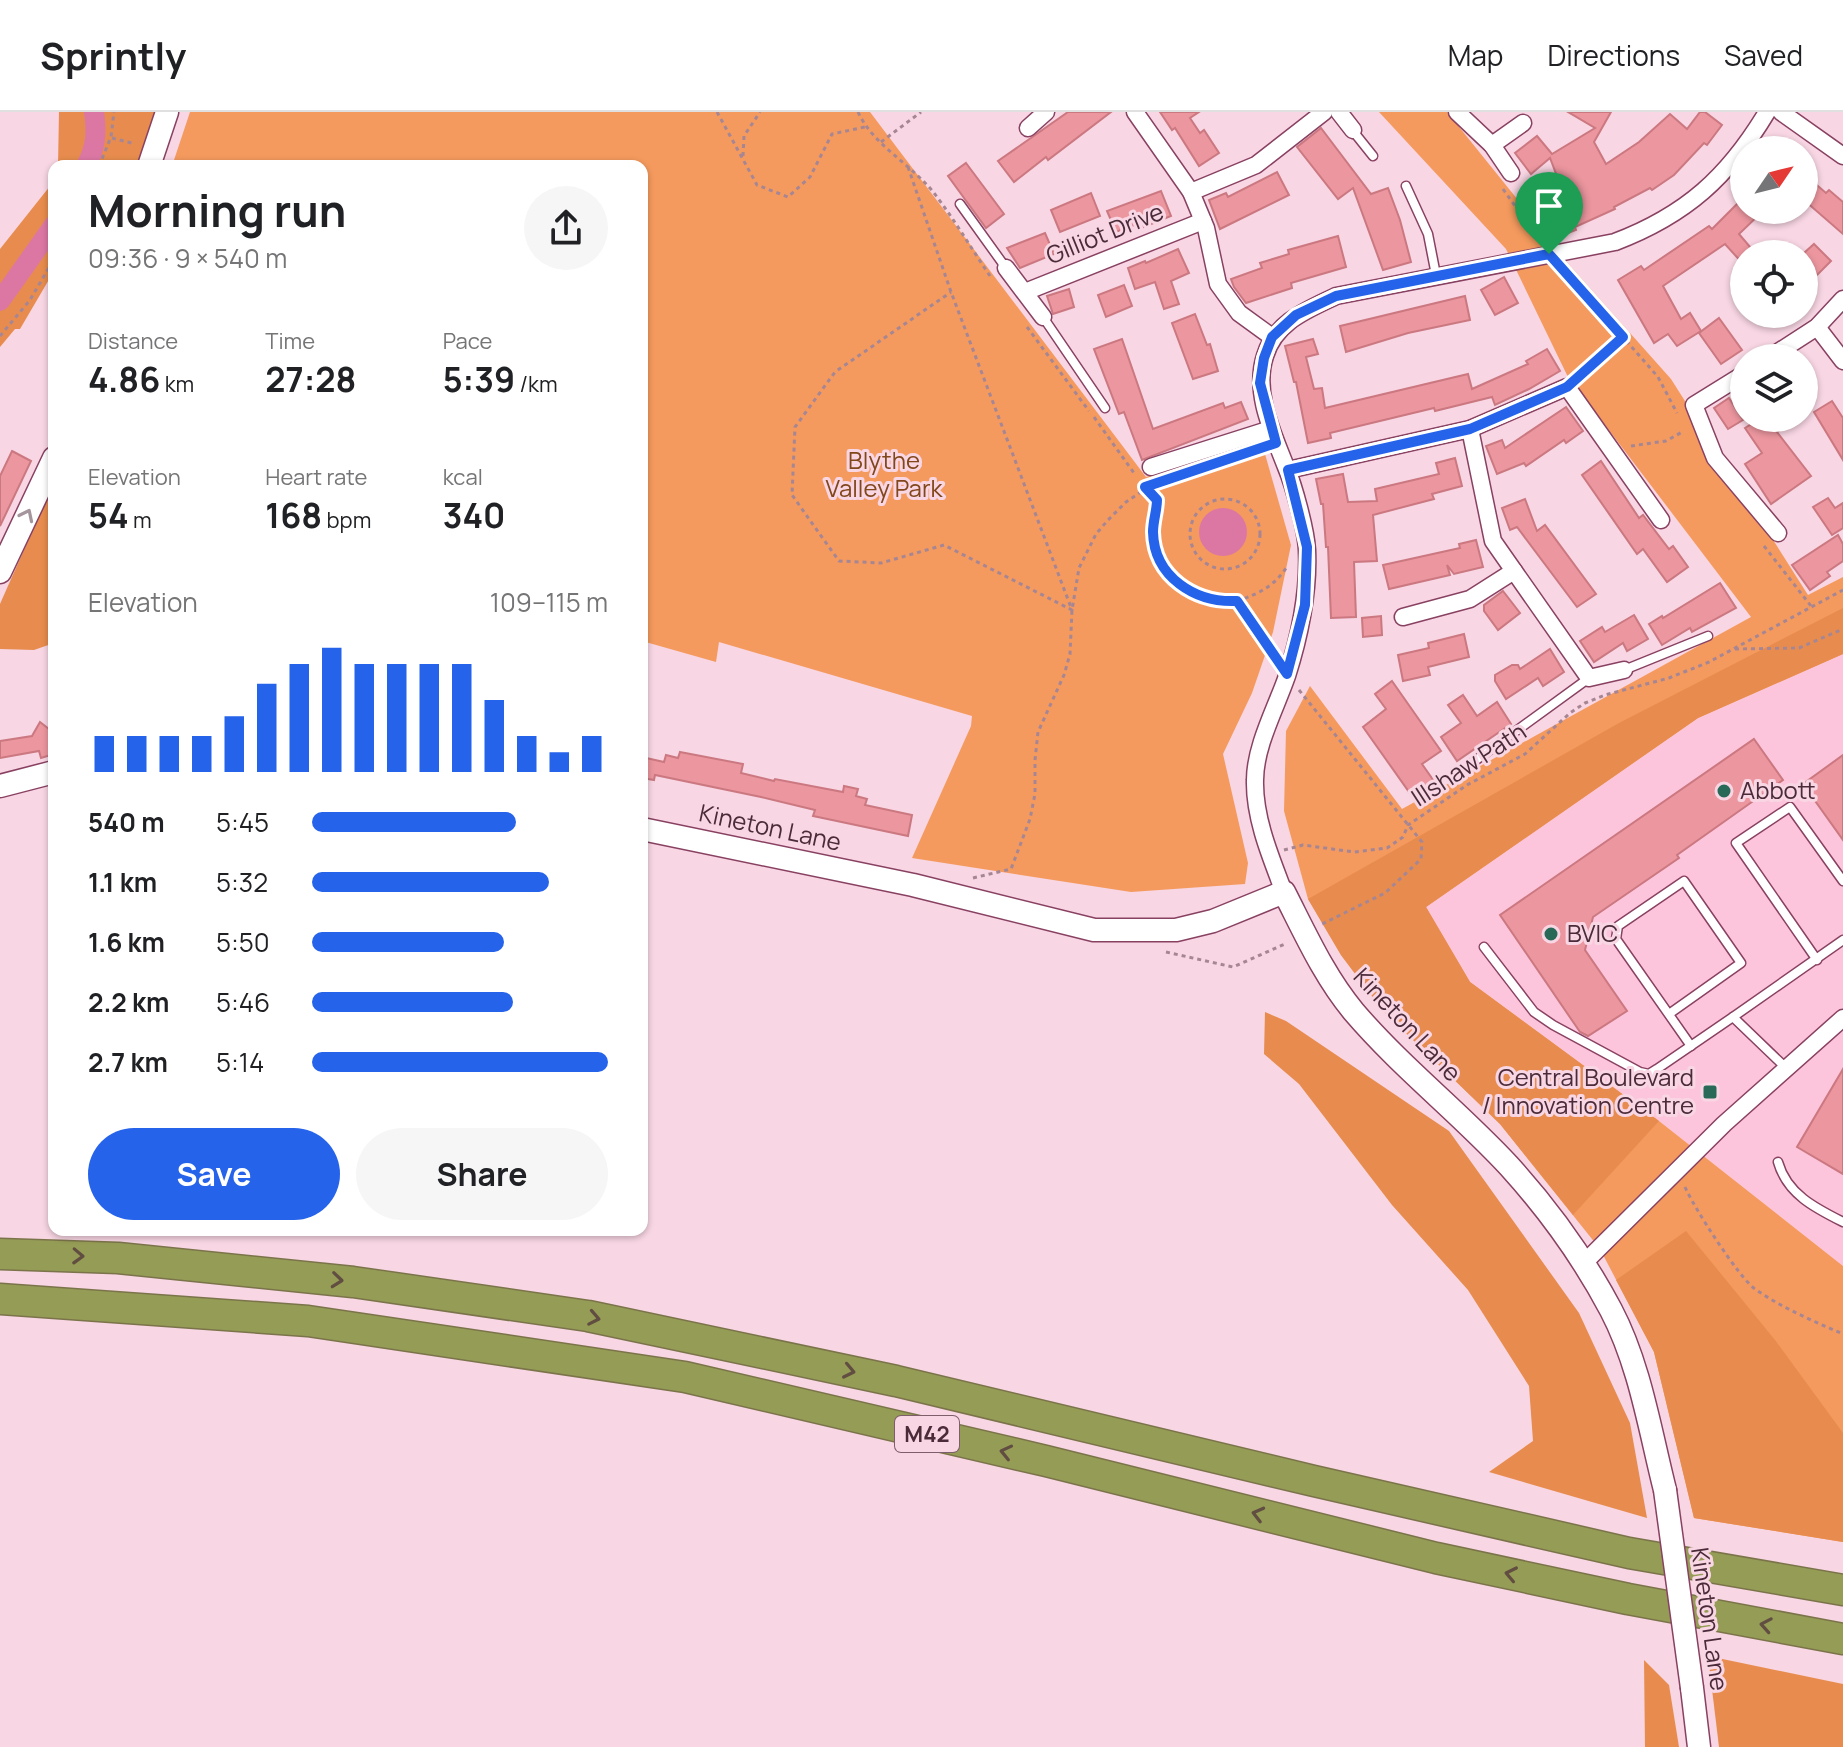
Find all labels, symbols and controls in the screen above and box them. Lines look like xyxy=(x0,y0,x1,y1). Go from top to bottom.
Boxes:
text: Sprintly xyxy=(40,29,186,81)
text: Map xyxy=(1448,36,1503,74)
text: Directions xyxy=(1547,36,1680,74)
text: Saved xyxy=(1724,36,1803,74)
north arrow xyxy=(1730,136,1818,224)
map controls xyxy=(1730,136,1818,432)
pin xyxy=(1515,172,1583,254)
text: Morning run xyxy=(88,180,346,240)
icon: arrive xyxy=(1527,184,1571,228)
button: share xyxy=(524,186,608,270)
street label: Gilliot Drive xyxy=(1041,194,1168,271)
text: 09:36 · 9 × 540 m xyxy=(88,240,287,276)
button: locate xyxy=(1730,240,1818,328)
text: Distance xyxy=(88,326,178,356)
text: Time xyxy=(265,326,315,356)
text: Pace xyxy=(443,326,492,356)
button: layers xyxy=(1730,344,1818,432)
text: 4.86 xyxy=(88,356,160,402)
text: 27:28 xyxy=(265,356,356,402)
text: 5:39 xyxy=(443,356,515,402)
text: km xyxy=(160,369,194,399)
text: /km xyxy=(515,369,558,399)
park label: Blythe Valley Park xyxy=(825,443,944,504)
text: Elevation xyxy=(88,462,181,492)
text: Heart rate xyxy=(265,462,367,492)
text: kcal xyxy=(443,462,483,492)
text: 54 xyxy=(88,492,129,538)
text: 168 xyxy=(265,492,322,538)
text: 340 xyxy=(443,492,506,538)
text: m xyxy=(129,505,152,535)
text: bpm xyxy=(322,505,371,535)
one-way arrow xyxy=(17,509,33,524)
text: Elevation xyxy=(88,584,198,620)
text: 109–115 m xyxy=(490,584,608,620)
street label: Illshaw Path xyxy=(1404,714,1532,813)
place label: Abbott xyxy=(1740,773,1816,806)
marker: Abbott xyxy=(1715,782,1733,800)
street label: Kineton Lane xyxy=(696,795,844,858)
text: 540 m xyxy=(88,804,165,840)
text: 5:45 xyxy=(216,804,269,840)
text: 1.1 km xyxy=(88,864,157,900)
text: 5:32 xyxy=(216,864,268,900)
place label: BVIC xyxy=(1567,916,1618,949)
text: 1.6 km xyxy=(88,924,165,960)
text: 5:50 xyxy=(216,924,270,960)
marker: BVIC xyxy=(1542,925,1560,943)
street label: Kineton Lane xyxy=(1347,960,1469,1088)
text: 2.2 km xyxy=(88,984,169,1020)
text: 5:46 xyxy=(216,984,270,1020)
text: 2.7 km xyxy=(88,1044,168,1080)
text: 5:14 xyxy=(216,1044,264,1080)
place label: Central Boulevard / Innovation Centre xyxy=(1482,1060,1694,1121)
marker: Central Boulevard / Innovation Centre xyxy=(1701,1083,1719,1101)
button: Save xyxy=(88,1128,340,1220)
button: Share xyxy=(356,1128,608,1220)
one-way arrow xyxy=(72,1248,85,1265)
one-way arrow xyxy=(331,1272,344,1289)
one-way arrow xyxy=(587,1308,601,1325)
one-way arrow xyxy=(841,1362,855,1379)
road number: M42 xyxy=(895,1416,959,1452)
one-way arrow xyxy=(1000,1444,1013,1461)
one-way arrow xyxy=(1252,1506,1266,1523)
street label: Kineton Lane xyxy=(1684,1545,1737,1693)
one-way arrow xyxy=(1505,1566,1519,1583)
one-way arrow xyxy=(1760,1617,1773,1634)

